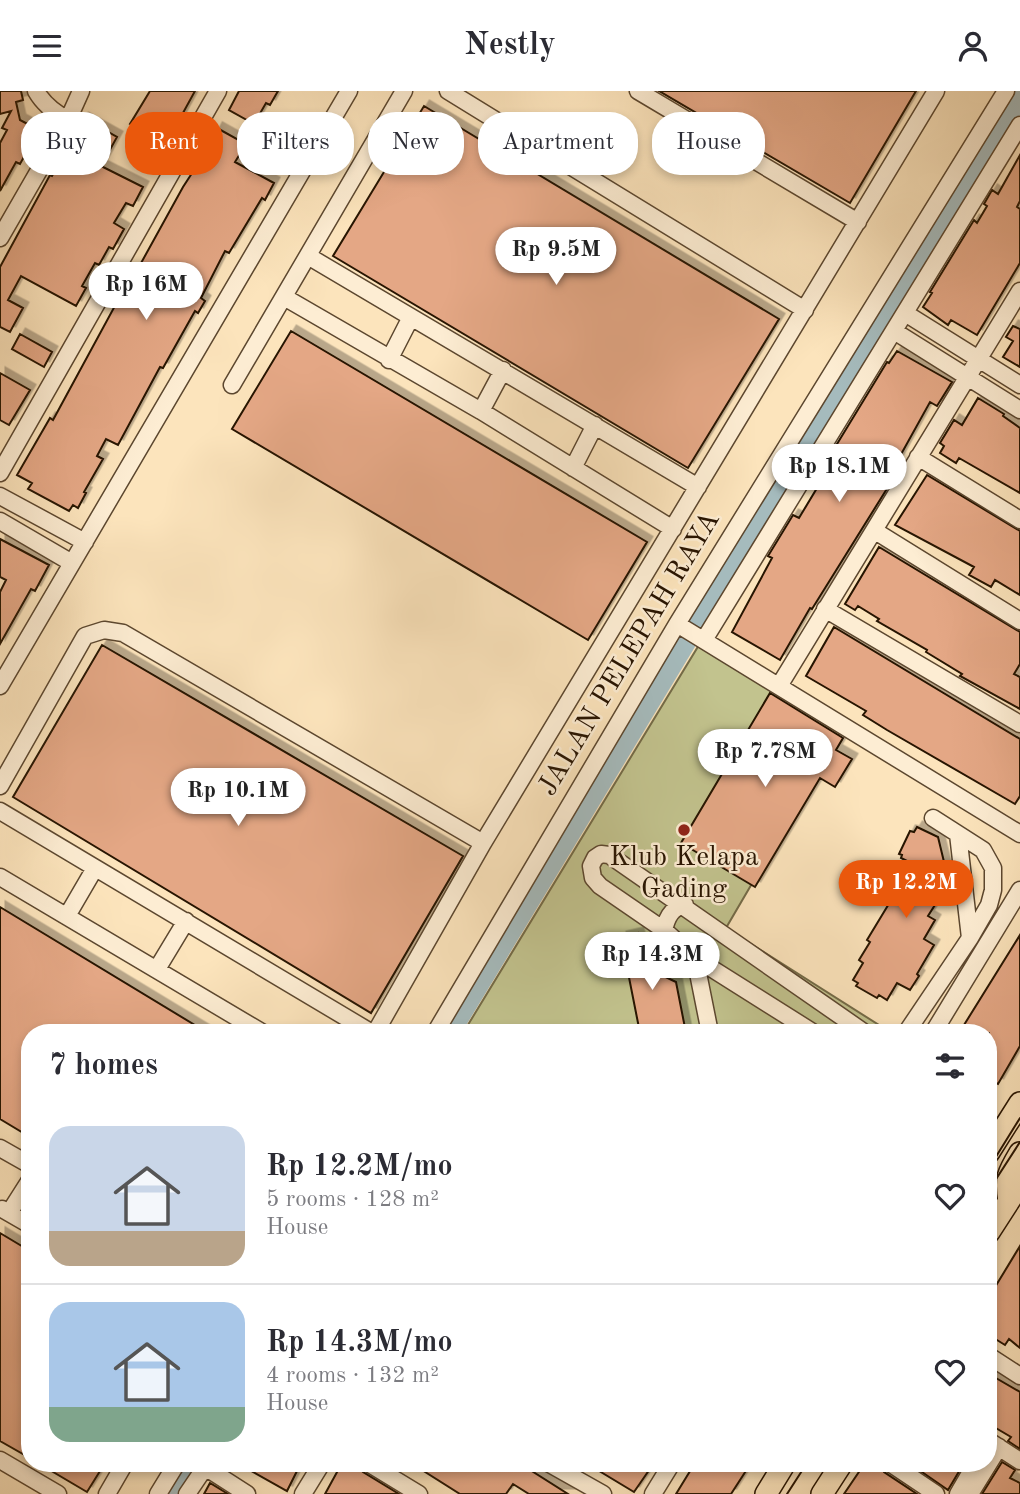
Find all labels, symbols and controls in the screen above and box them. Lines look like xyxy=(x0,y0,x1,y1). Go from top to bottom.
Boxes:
icon: menu xyxy=(28,27,66,65)
icon: person xyxy=(954,27,992,65)
text: Nestly xyxy=(464,30,556,62)
chip: Buy xyxy=(21,112,111,175)
chip: Rent xyxy=(125,112,223,175)
chip: Filters xyxy=(237,112,354,175)
chip: New xyxy=(368,112,464,175)
chip: Apartment xyxy=(478,112,638,175)
chip: House xyxy=(652,112,765,175)
pin: Rp 9.5M xyxy=(491,227,621,287)
text: Rp 9.5M xyxy=(511,238,601,261)
pin: Rp 16M xyxy=(89,263,203,322)
text: Rp 16M xyxy=(105,273,187,296)
pin: Rp 18.1M xyxy=(767,445,911,504)
text: Rp 18.1M xyxy=(788,455,890,478)
street label: JALAN PELEPAH RAYA xyxy=(534,507,726,801)
pin: Rp 7.78M xyxy=(693,729,837,789)
text: Rp 7.78M xyxy=(714,740,816,763)
pin: Rp 10.1M xyxy=(166,769,310,828)
text: Rp 10.1M xyxy=(187,779,289,802)
marker: Klub Kelapa Gading xyxy=(676,822,692,838)
place label: Klub Kelapa Gading xyxy=(609,844,759,904)
pin: Rp 12.2M xyxy=(834,861,978,920)
text: Rp 12.2M xyxy=(855,871,957,894)
pin: Rp 14.3M xyxy=(580,933,724,992)
text: Rp 14.3M xyxy=(601,943,703,966)
icon: filters xyxy=(931,1047,969,1085)
text: 7 homes xyxy=(49,1051,158,1081)
text: Rp 12.2M/mo xyxy=(266,1152,453,1182)
icon: home xyxy=(105,1154,189,1238)
icon: heart xyxy=(931,1177,969,1215)
text: 5 rooms · 128 m² xyxy=(266,1188,439,1211)
text: House xyxy=(266,1216,328,1239)
text: Rp 14.3M/mo xyxy=(266,1328,453,1358)
icon: home xyxy=(105,1330,189,1414)
icon: heart xyxy=(931,1353,969,1391)
text: 4 rooms · 132 m² xyxy=(266,1364,439,1387)
text: House xyxy=(266,1392,328,1415)

